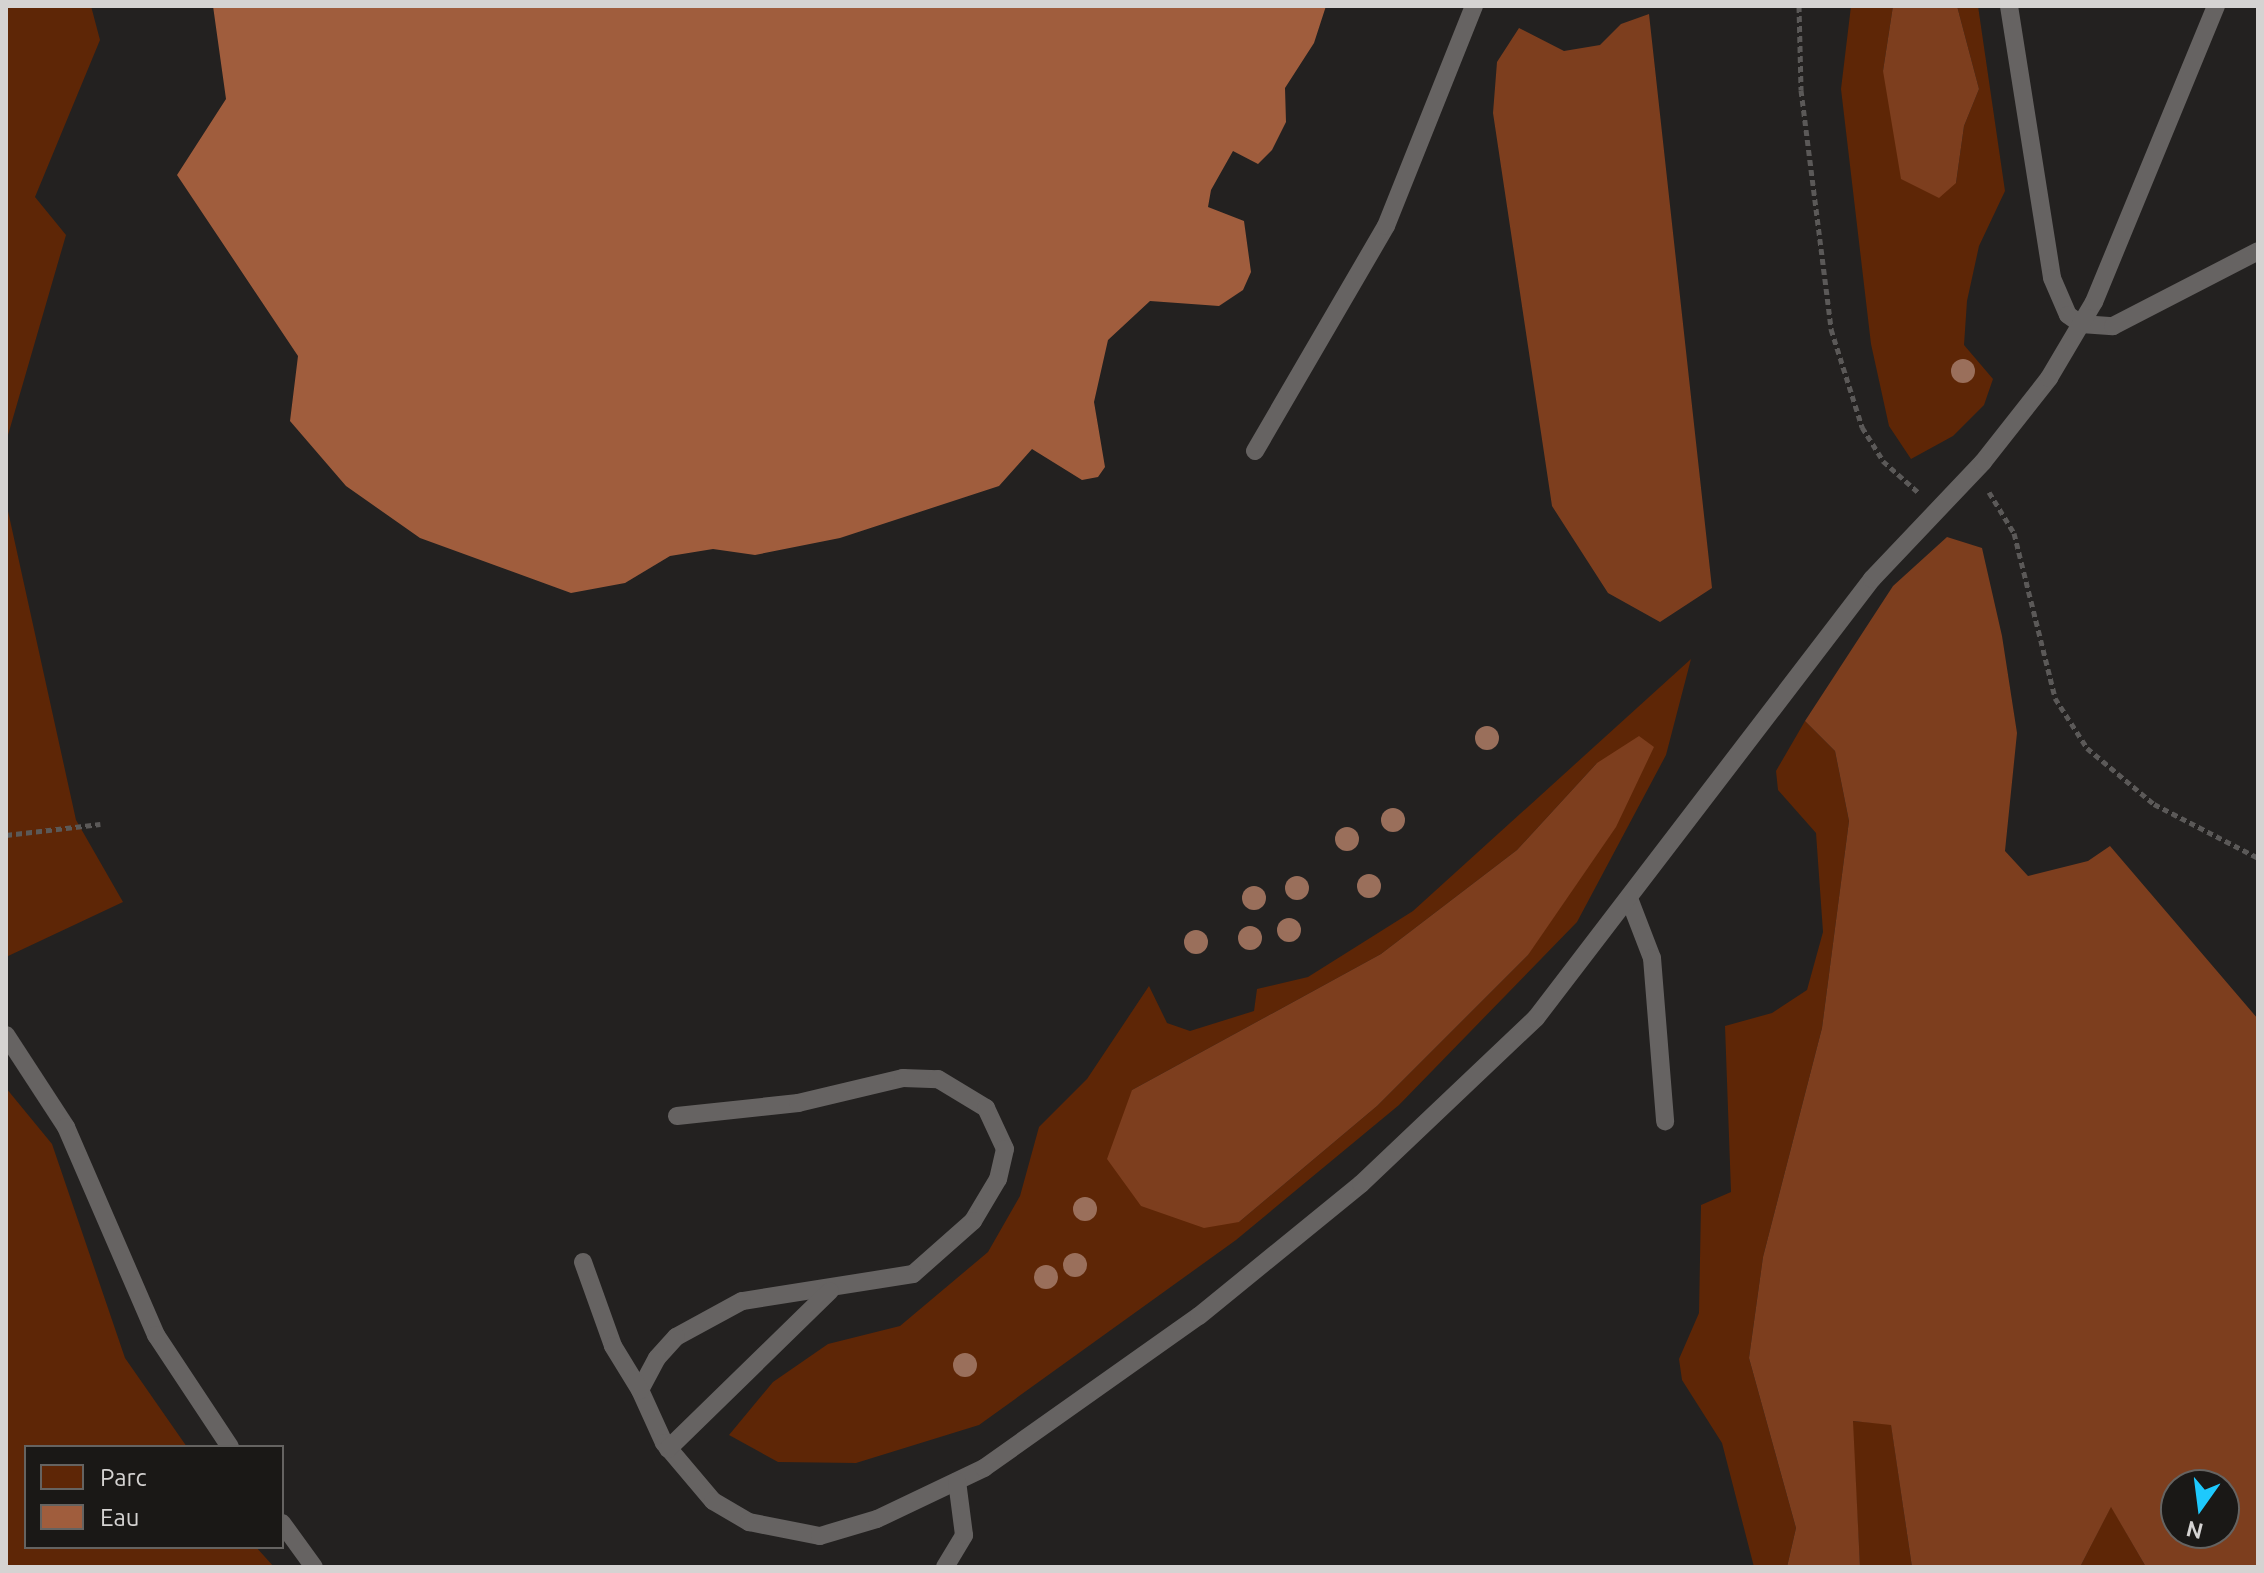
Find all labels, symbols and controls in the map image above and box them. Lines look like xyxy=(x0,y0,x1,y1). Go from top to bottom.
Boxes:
legend xyxy=(24,1445,284,1549)
text: Parc xyxy=(100,1464,147,1491)
north arrow xyxy=(2160,1469,2240,1549)
text: Eau xyxy=(100,1504,139,1531)
text: N xyxy=(2184,1517,2206,1545)

